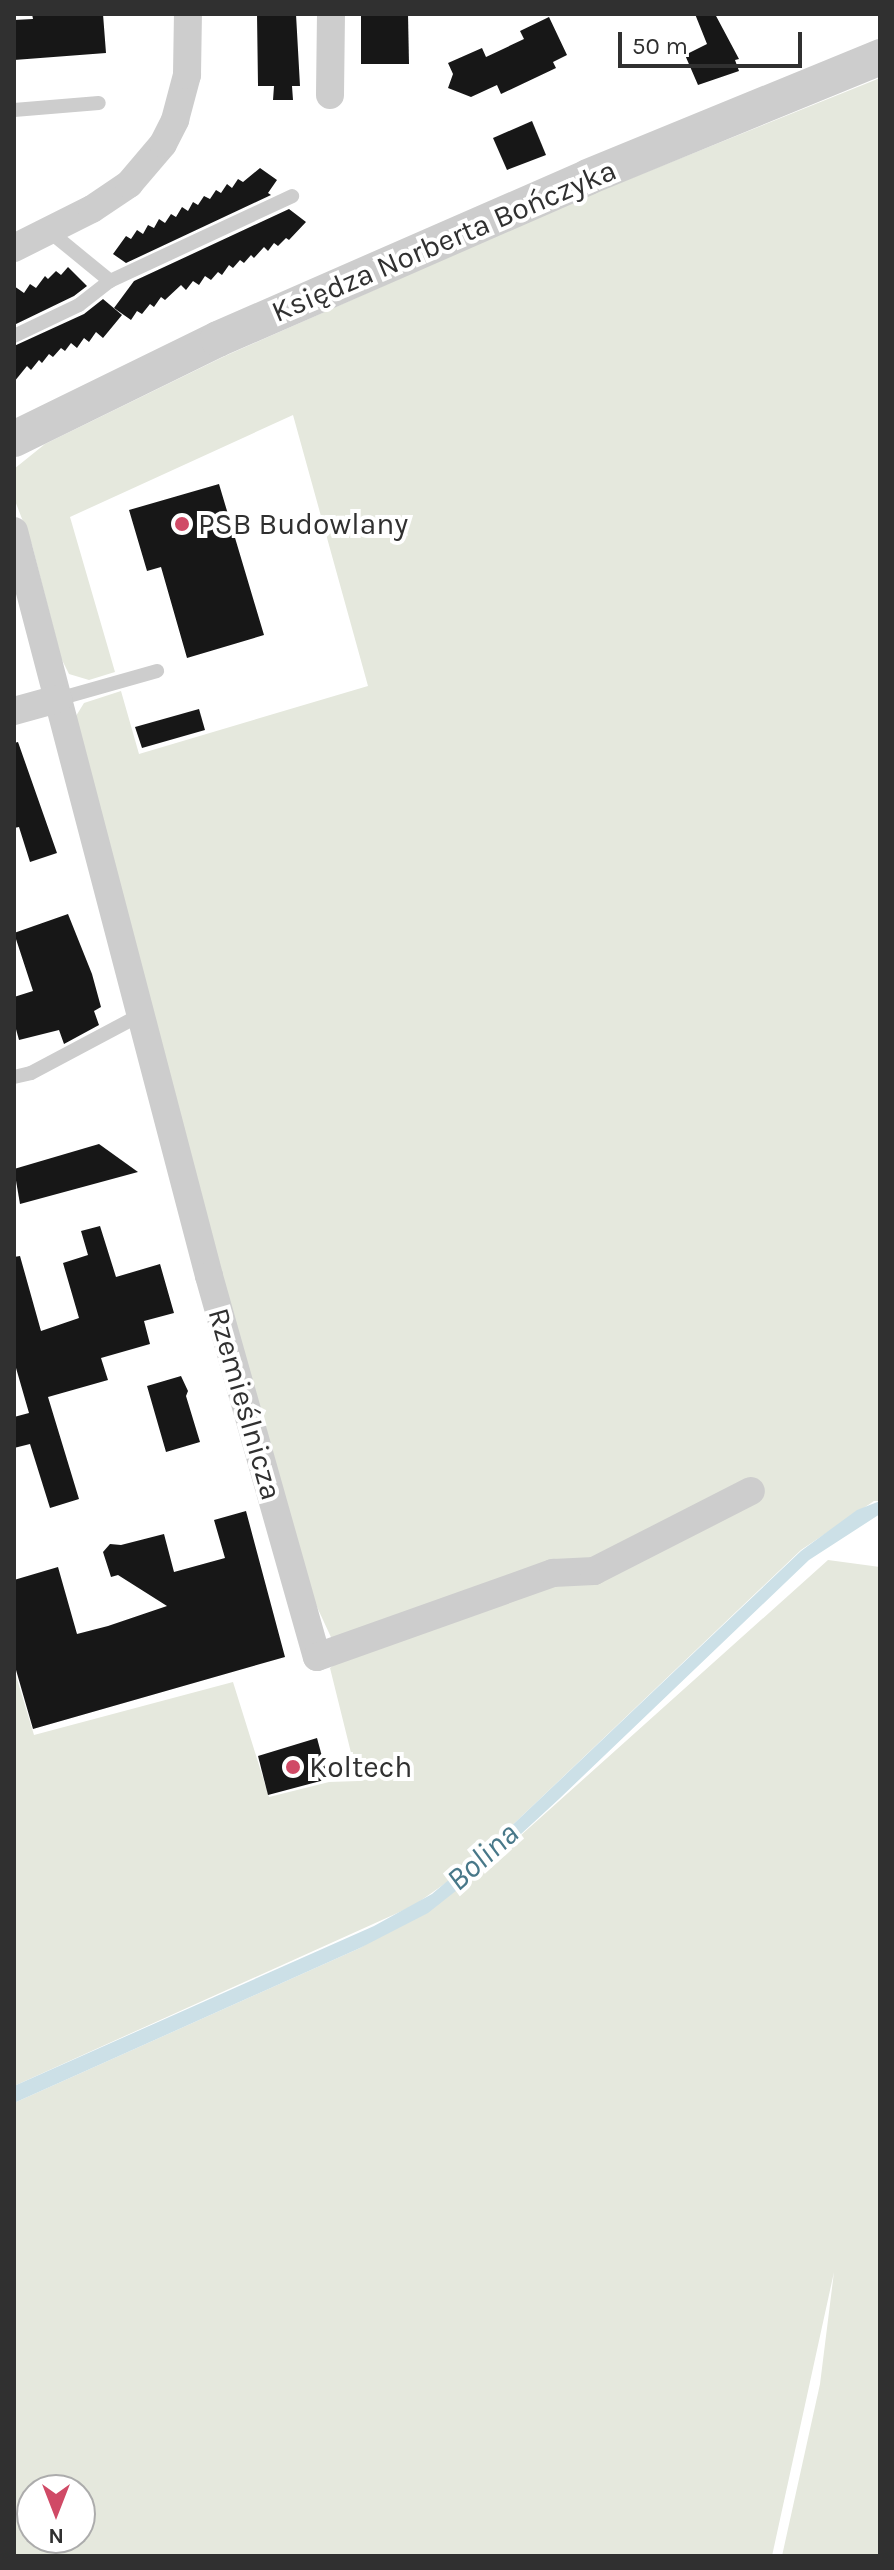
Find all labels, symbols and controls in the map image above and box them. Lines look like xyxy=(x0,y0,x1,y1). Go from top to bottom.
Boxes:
scale bar xyxy=(622,16,806,66)
text: 50 m xyxy=(632,32,688,60)
street label: Księdza Norberta Bończyka xyxy=(266,152,622,330)
place label: PSB Budowlany xyxy=(198,506,408,542)
marker: PSB Budowlany xyxy=(173,515,191,533)
street label: Rzemieślnicza xyxy=(200,1304,290,1504)
place label: Koltech xyxy=(309,1749,412,1785)
marker: Koltech xyxy=(284,1758,302,1776)
water label: Bolina xyxy=(439,1815,527,1899)
north arrow xyxy=(16,2474,96,2554)
text: N xyxy=(48,2523,64,2549)

